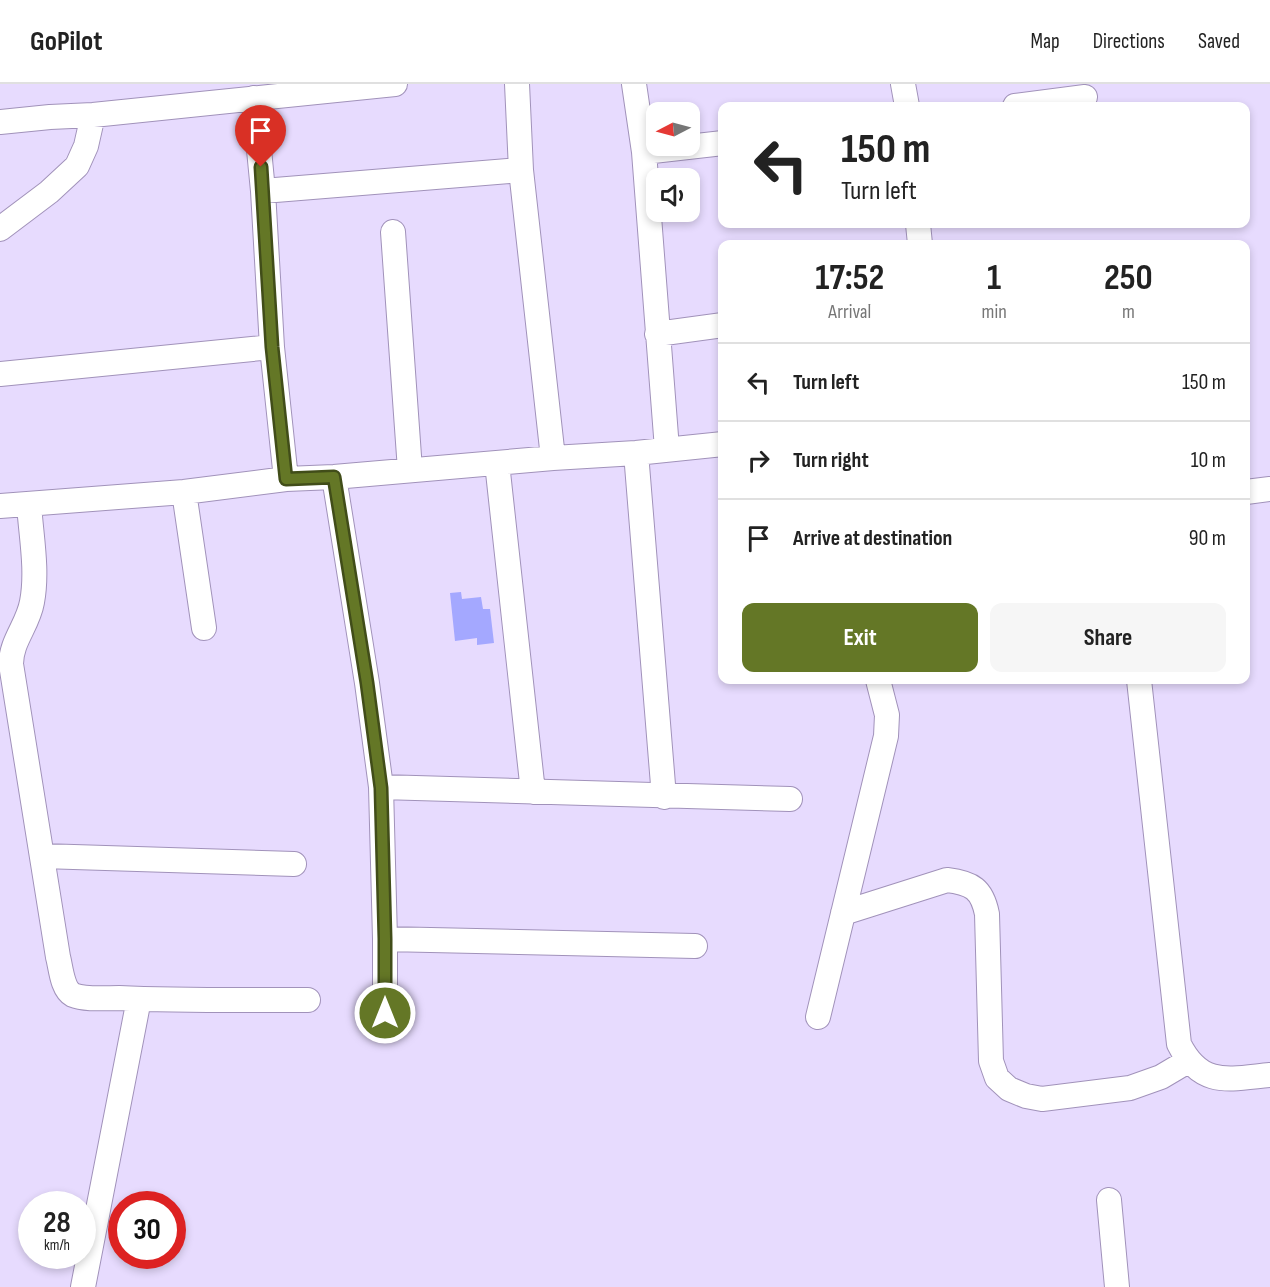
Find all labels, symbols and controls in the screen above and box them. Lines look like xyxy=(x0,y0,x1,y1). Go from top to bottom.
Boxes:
text: GoPilot xyxy=(30,25,102,58)
text: Map xyxy=(1030,29,1060,54)
text: Directions xyxy=(1093,29,1165,54)
text: Saved xyxy=(1198,29,1240,54)
north arrow xyxy=(646,102,700,156)
map controls xyxy=(646,102,700,222)
pin xyxy=(235,105,286,167)
icon: arrive xyxy=(244,114,277,147)
text: 150 m xyxy=(841,124,930,175)
icon: left xyxy=(742,126,820,204)
button: sound xyxy=(646,168,700,222)
text: Turn left xyxy=(841,175,917,207)
text: 17:52 xyxy=(815,257,884,300)
text: 1 xyxy=(987,257,1001,300)
text: 250 xyxy=(1104,257,1153,300)
text: Arrival xyxy=(828,300,871,324)
text: min xyxy=(982,300,1007,324)
text: m xyxy=(1122,300,1135,324)
icon: left xyxy=(742,366,775,399)
text: Turn left xyxy=(793,369,859,396)
text: 150 m xyxy=(1182,369,1226,396)
icon: right xyxy=(742,444,775,477)
text: Turn right xyxy=(793,447,869,474)
text: 10 m xyxy=(1191,447,1226,474)
icon: arrive xyxy=(742,522,775,555)
text: Arrive at destination xyxy=(793,525,952,552)
text: 90 m xyxy=(1189,525,1226,552)
button: Exit xyxy=(742,603,978,672)
button: Share xyxy=(990,603,1226,672)
position arrow xyxy=(353,981,417,1045)
speed limit sign: 30 xyxy=(108,1191,186,1269)
text: 28 xyxy=(43,1205,71,1241)
text: km/h xyxy=(44,1236,70,1255)

